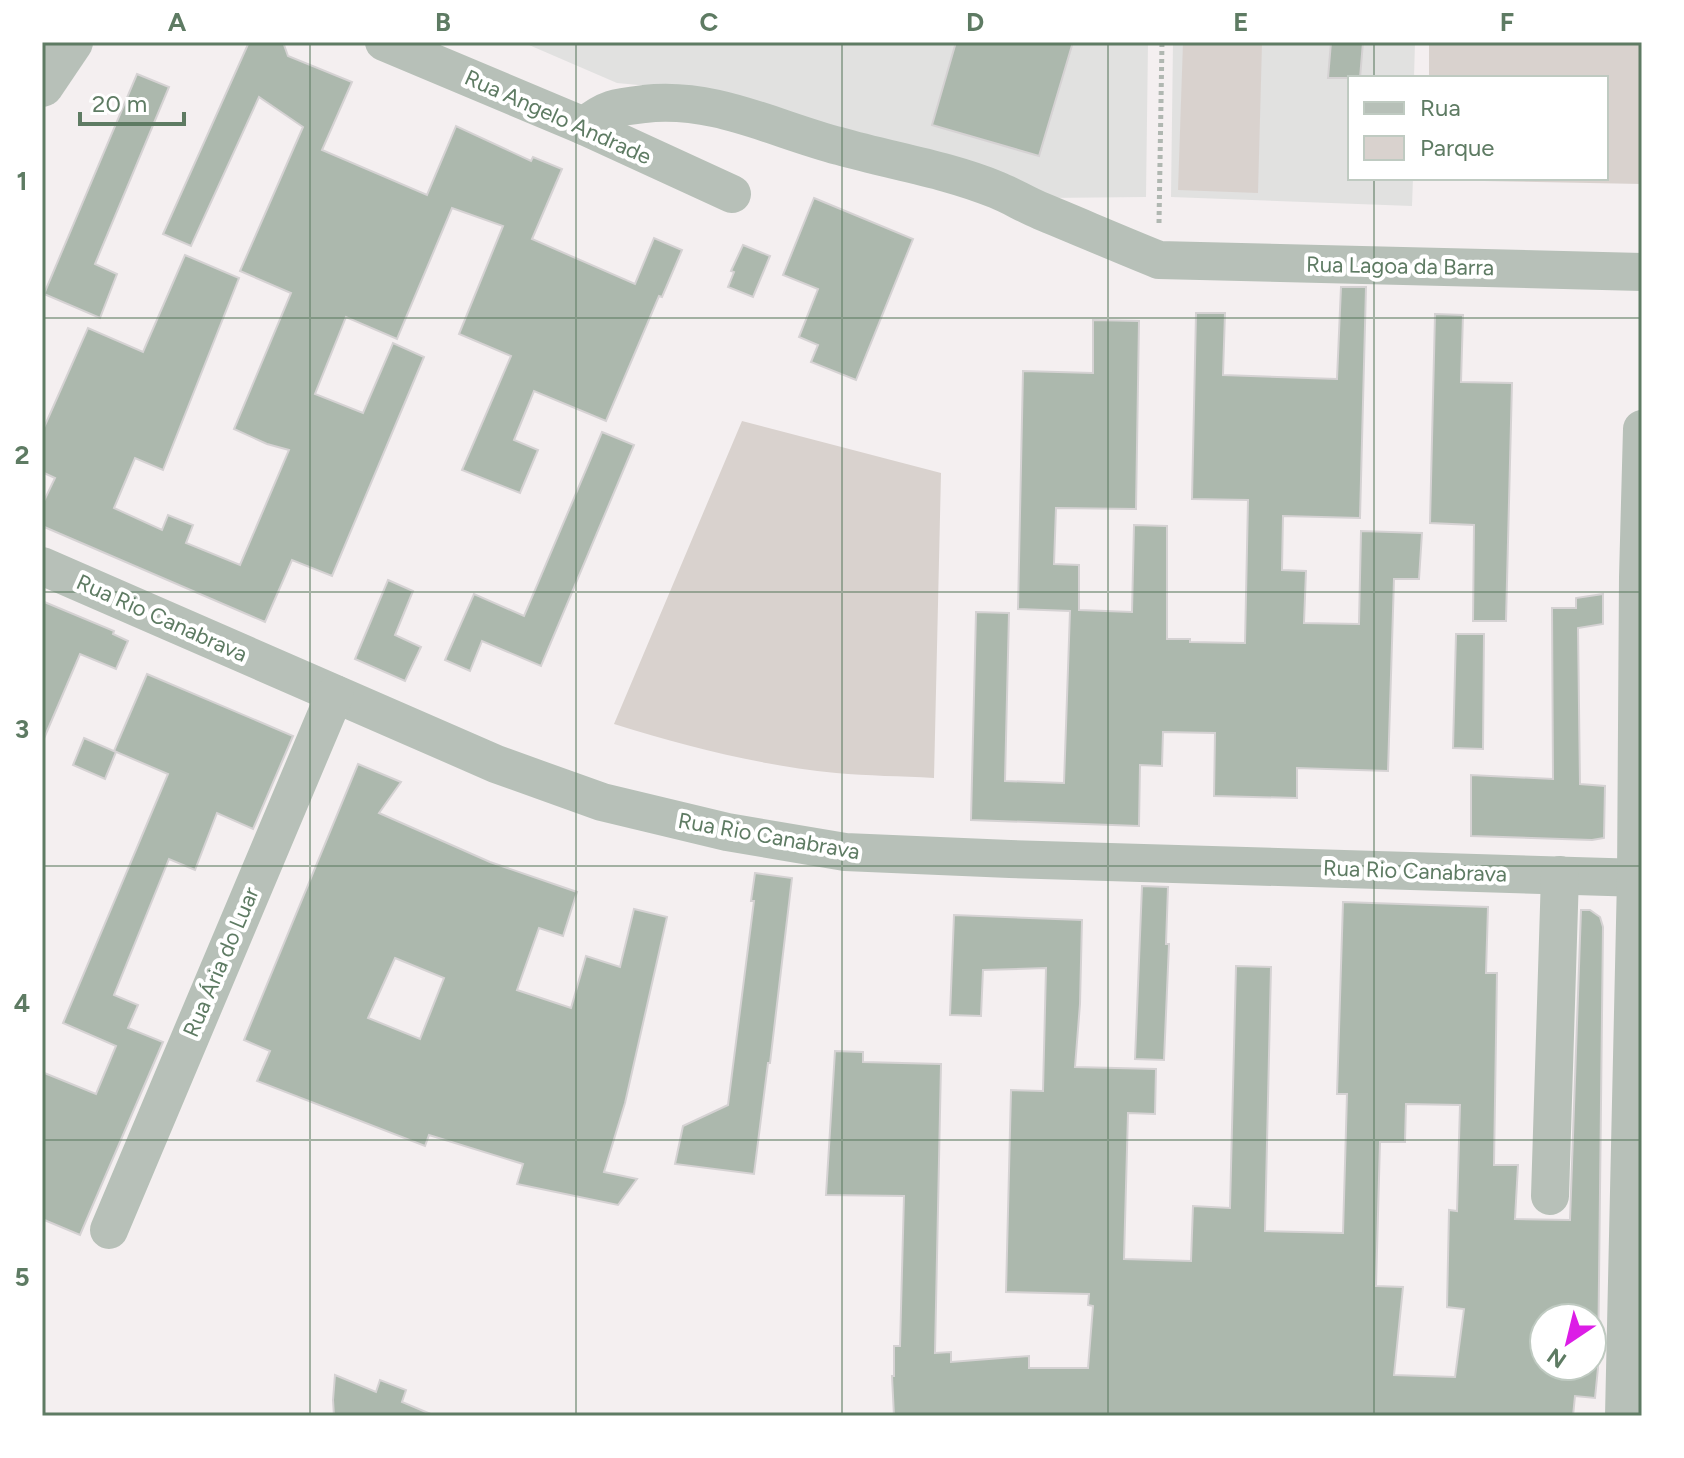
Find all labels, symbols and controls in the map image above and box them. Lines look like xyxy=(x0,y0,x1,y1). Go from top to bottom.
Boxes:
text: A xyxy=(168,6,187,38)
text: B xyxy=(435,6,451,38)
text: C xyxy=(700,6,719,38)
text: D xyxy=(966,6,984,38)
text: E xyxy=(1233,6,1249,38)
text: F xyxy=(1500,6,1514,38)
street label: Rua Angelo Andrade xyxy=(460,64,656,170)
scale bar xyxy=(80,76,184,126)
legend xyxy=(1348,76,1608,180)
text: 20 m xyxy=(92,89,147,118)
text: Rua xyxy=(1420,93,1461,122)
text: Parque xyxy=(1420,133,1494,162)
text: 1 xyxy=(17,165,27,197)
street label: Rua Lagoa da Barra xyxy=(1306,251,1494,281)
text: 2 xyxy=(14,439,30,471)
street label: Rua Rio Canabrava xyxy=(72,568,252,668)
text: 3 xyxy=(15,713,29,745)
street label: Rua Rio Canabrava xyxy=(676,807,862,865)
street label: Rua Rio Canabrava xyxy=(1323,854,1507,888)
street label: Rua Ária do Luar xyxy=(177,882,265,1041)
text: 4 xyxy=(14,987,30,1019)
text: 5 xyxy=(14,1261,30,1293)
north arrow xyxy=(1528,1302,1608,1382)
text: N xyxy=(1542,1342,1572,1374)

